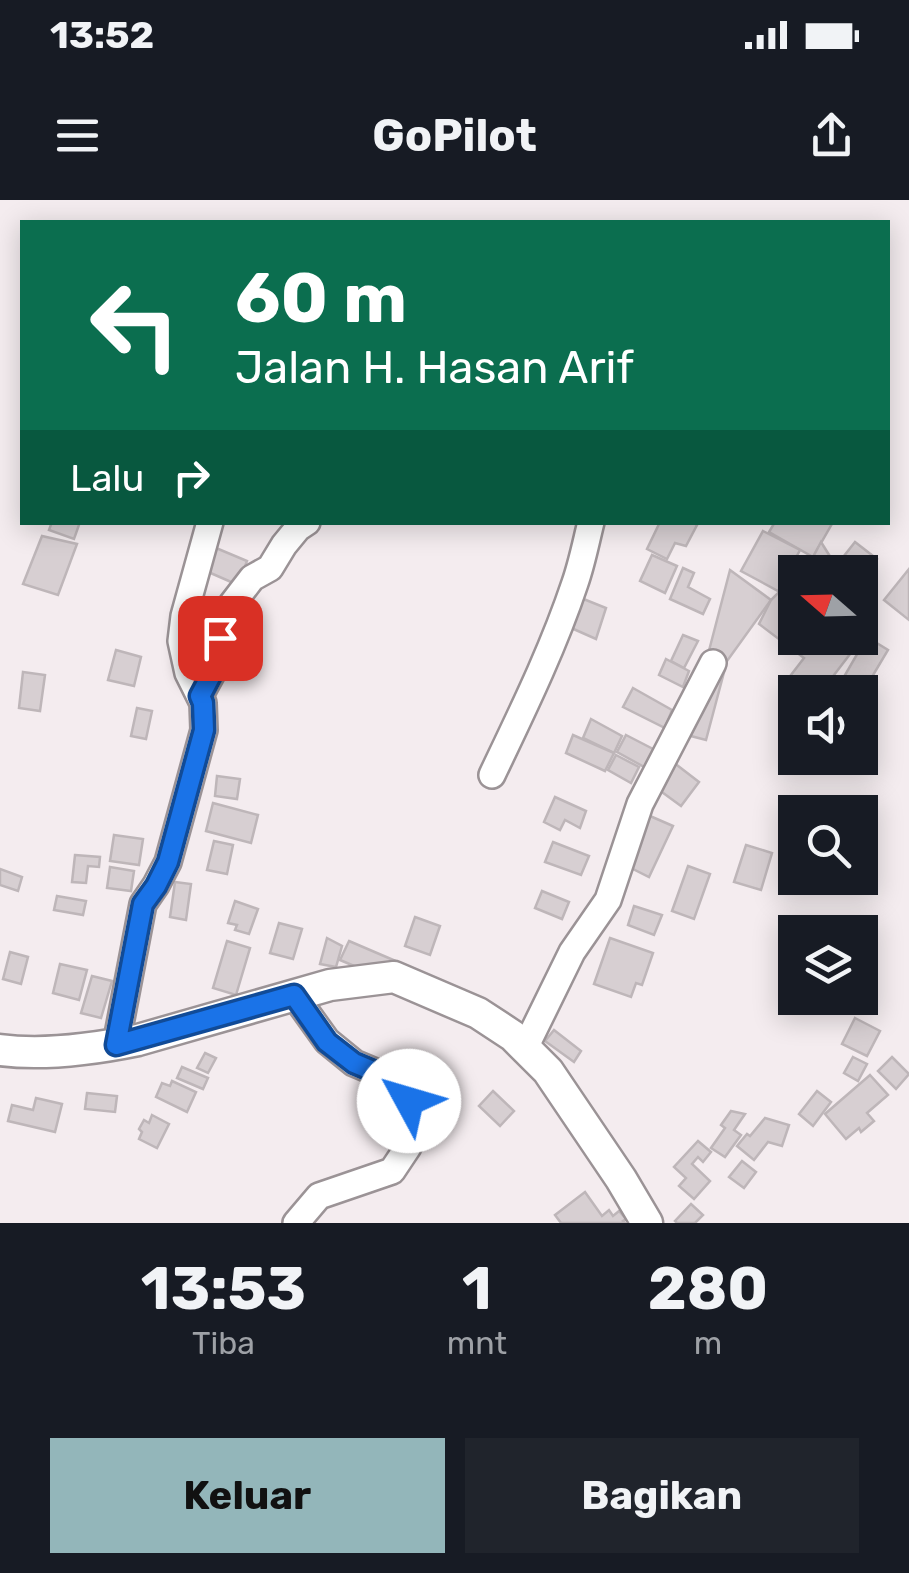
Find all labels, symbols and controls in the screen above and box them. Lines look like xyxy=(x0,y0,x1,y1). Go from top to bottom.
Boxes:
text: 13:52 xyxy=(50,12,154,58)
icon: menu xyxy=(50,108,105,163)
icon: share xyxy=(804,108,859,163)
text: GoPilot xyxy=(372,109,537,162)
text: 60 m xyxy=(235,257,407,340)
icon: left xyxy=(70,260,200,390)
text: Jalan H. Hasan Arif xyxy=(235,341,634,394)
icon: right xyxy=(164,450,219,505)
text: Lalu xyxy=(70,455,144,501)
north arrow xyxy=(778,555,878,655)
map controls xyxy=(778,555,878,1015)
pin xyxy=(178,596,263,681)
icon: arrive xyxy=(193,611,248,666)
button: sound xyxy=(778,675,878,775)
button: search xyxy=(778,795,878,895)
button: layers xyxy=(778,915,878,1015)
position arrow xyxy=(357,1049,461,1153)
text: 13:53 xyxy=(141,1253,306,1324)
text: 1 xyxy=(462,1253,492,1324)
text: 280 xyxy=(648,1253,768,1324)
text: Tiba xyxy=(192,1324,255,1362)
text: mnt xyxy=(447,1324,507,1362)
text: m xyxy=(694,1324,722,1362)
button: Keluar xyxy=(50,1438,445,1553)
button: Bagikan xyxy=(465,1438,859,1553)

